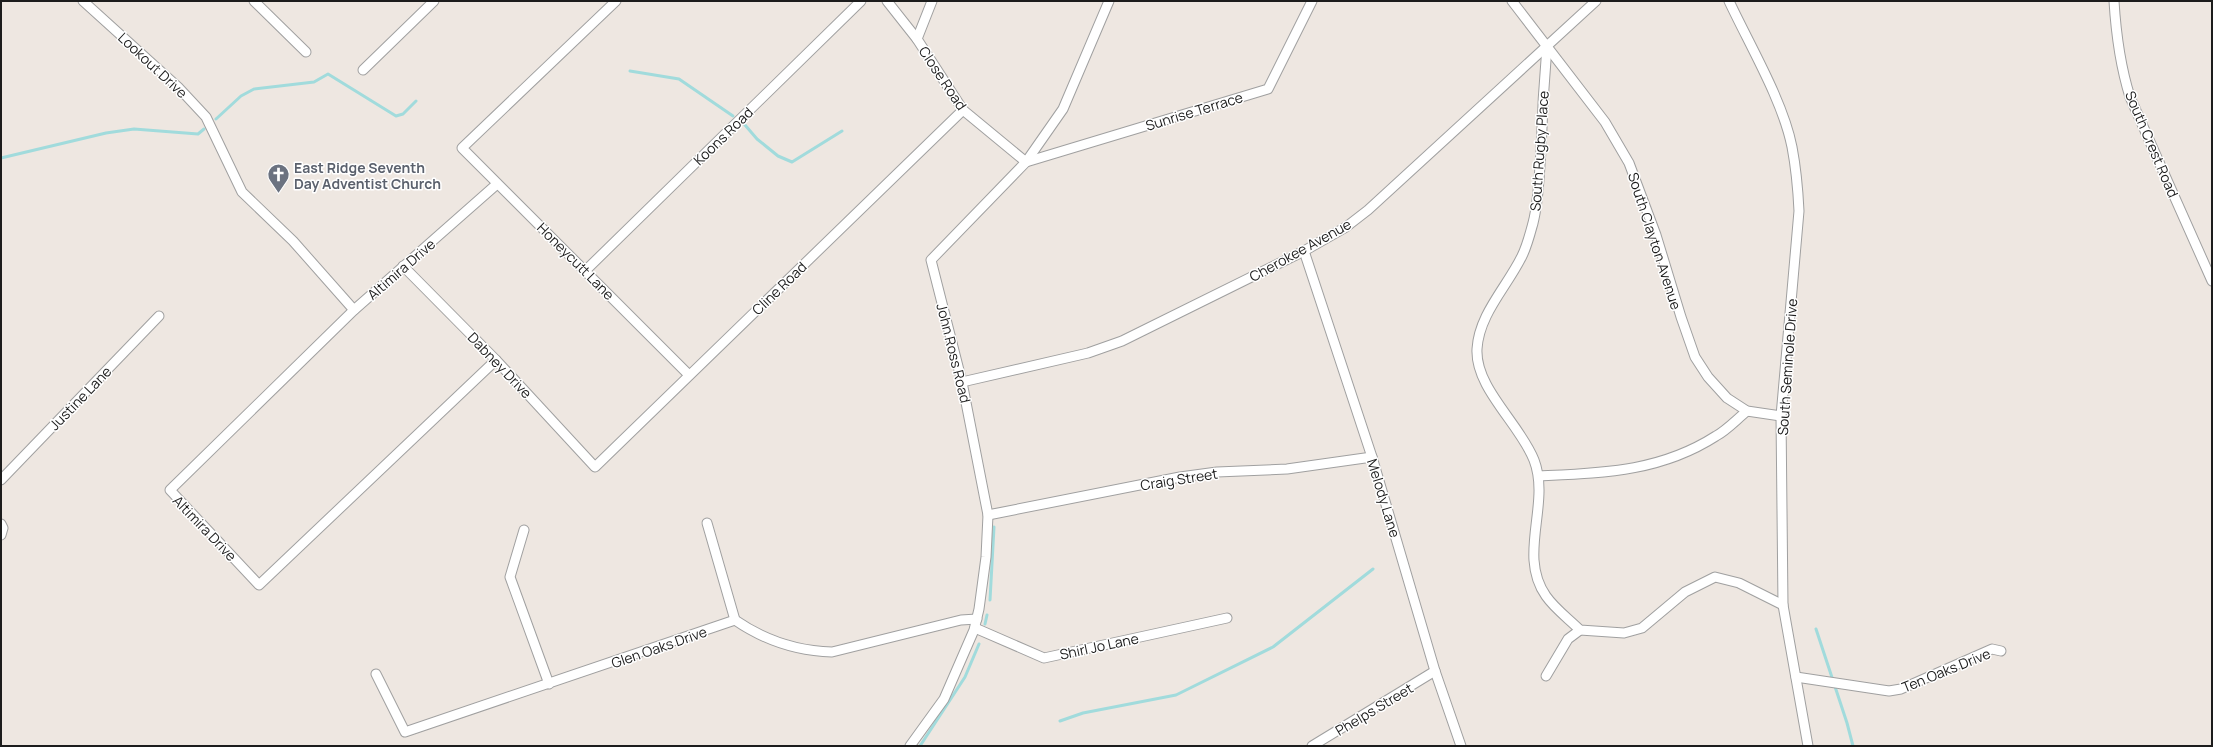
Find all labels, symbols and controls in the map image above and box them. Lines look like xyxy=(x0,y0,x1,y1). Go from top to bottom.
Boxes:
street label: Lookout Drive xyxy=(114,28,192,102)
street label: Close Road xyxy=(915,42,971,114)
street label: Sunrise Terrace xyxy=(1143,87,1245,135)
street label: South Crest Road xyxy=(2121,88,2183,200)
street label: South Rugby Place xyxy=(1525,90,1553,212)
street label: Koons Road xyxy=(689,103,757,169)
place label: East Ridge Seventh Day Adventist Church xyxy=(294,158,441,193)
church icon: East Ridge Seventh Day Adventist Church xyxy=(265,162,291,195)
street label: South Clayton Avenue xyxy=(1624,170,1686,312)
street label: Cherokee Avenue xyxy=(1246,214,1354,286)
street label: Honeycutt Lane xyxy=(533,218,619,304)
street label: Altimira Drive xyxy=(363,234,439,304)
street label: Cline Road xyxy=(748,257,810,319)
street label: South Seminole Drive xyxy=(1773,298,1801,436)
street label: John Ross Road xyxy=(932,301,976,405)
street label: Dabney Drive xyxy=(464,328,536,402)
street label: Justine Lane xyxy=(45,362,115,434)
street label: Melody Lane xyxy=(1363,456,1405,540)
street label: Craig Street xyxy=(1139,463,1219,494)
street label: Altimira Drive xyxy=(169,491,241,565)
street label: Glen Oaks Drive xyxy=(609,622,709,672)
street label: Shirl Jo Lane xyxy=(1058,628,1140,664)
street label: Ten Oaks Drive xyxy=(1899,644,1993,696)
street label: Phelps Street xyxy=(1332,678,1417,740)

